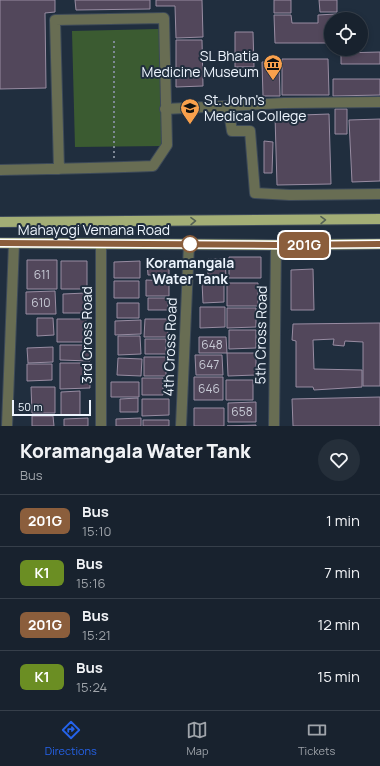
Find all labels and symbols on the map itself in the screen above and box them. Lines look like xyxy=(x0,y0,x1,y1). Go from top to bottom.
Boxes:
place label: SL Bhatia Medicine Museum xyxy=(142,46,259,81)
museum icon: SL Bhatia Medicine Museum xyxy=(262,53,284,81)
place label: St. John's Medical College xyxy=(204,90,307,125)
school or university icon: St. John's Medical College xyxy=(179,97,201,125)
one-way arrow xyxy=(320,216,326,224)
one-way arrow xyxy=(190,217,196,226)
street label: Mahayogi Vemana Road xyxy=(18,220,170,239)
line badge: 201G xyxy=(276,232,332,258)
marker: Koramangala Water Tank xyxy=(181,235,199,253)
place label: Koramangala Water Tank xyxy=(146,253,234,288)
house number: 611 xyxy=(34,266,50,283)
street label: 3rd Cross Road xyxy=(77,286,96,384)
street label: 5th Cross Road xyxy=(250,286,271,384)
house number: 610 xyxy=(31,294,51,311)
street label: 4th Cross Road xyxy=(158,297,181,397)
house number: 648 xyxy=(201,336,223,353)
house number: 647 xyxy=(199,356,219,373)
house number: 646 xyxy=(198,380,220,397)
scale bar xyxy=(12,398,91,417)
house number: 658 xyxy=(231,403,253,420)

